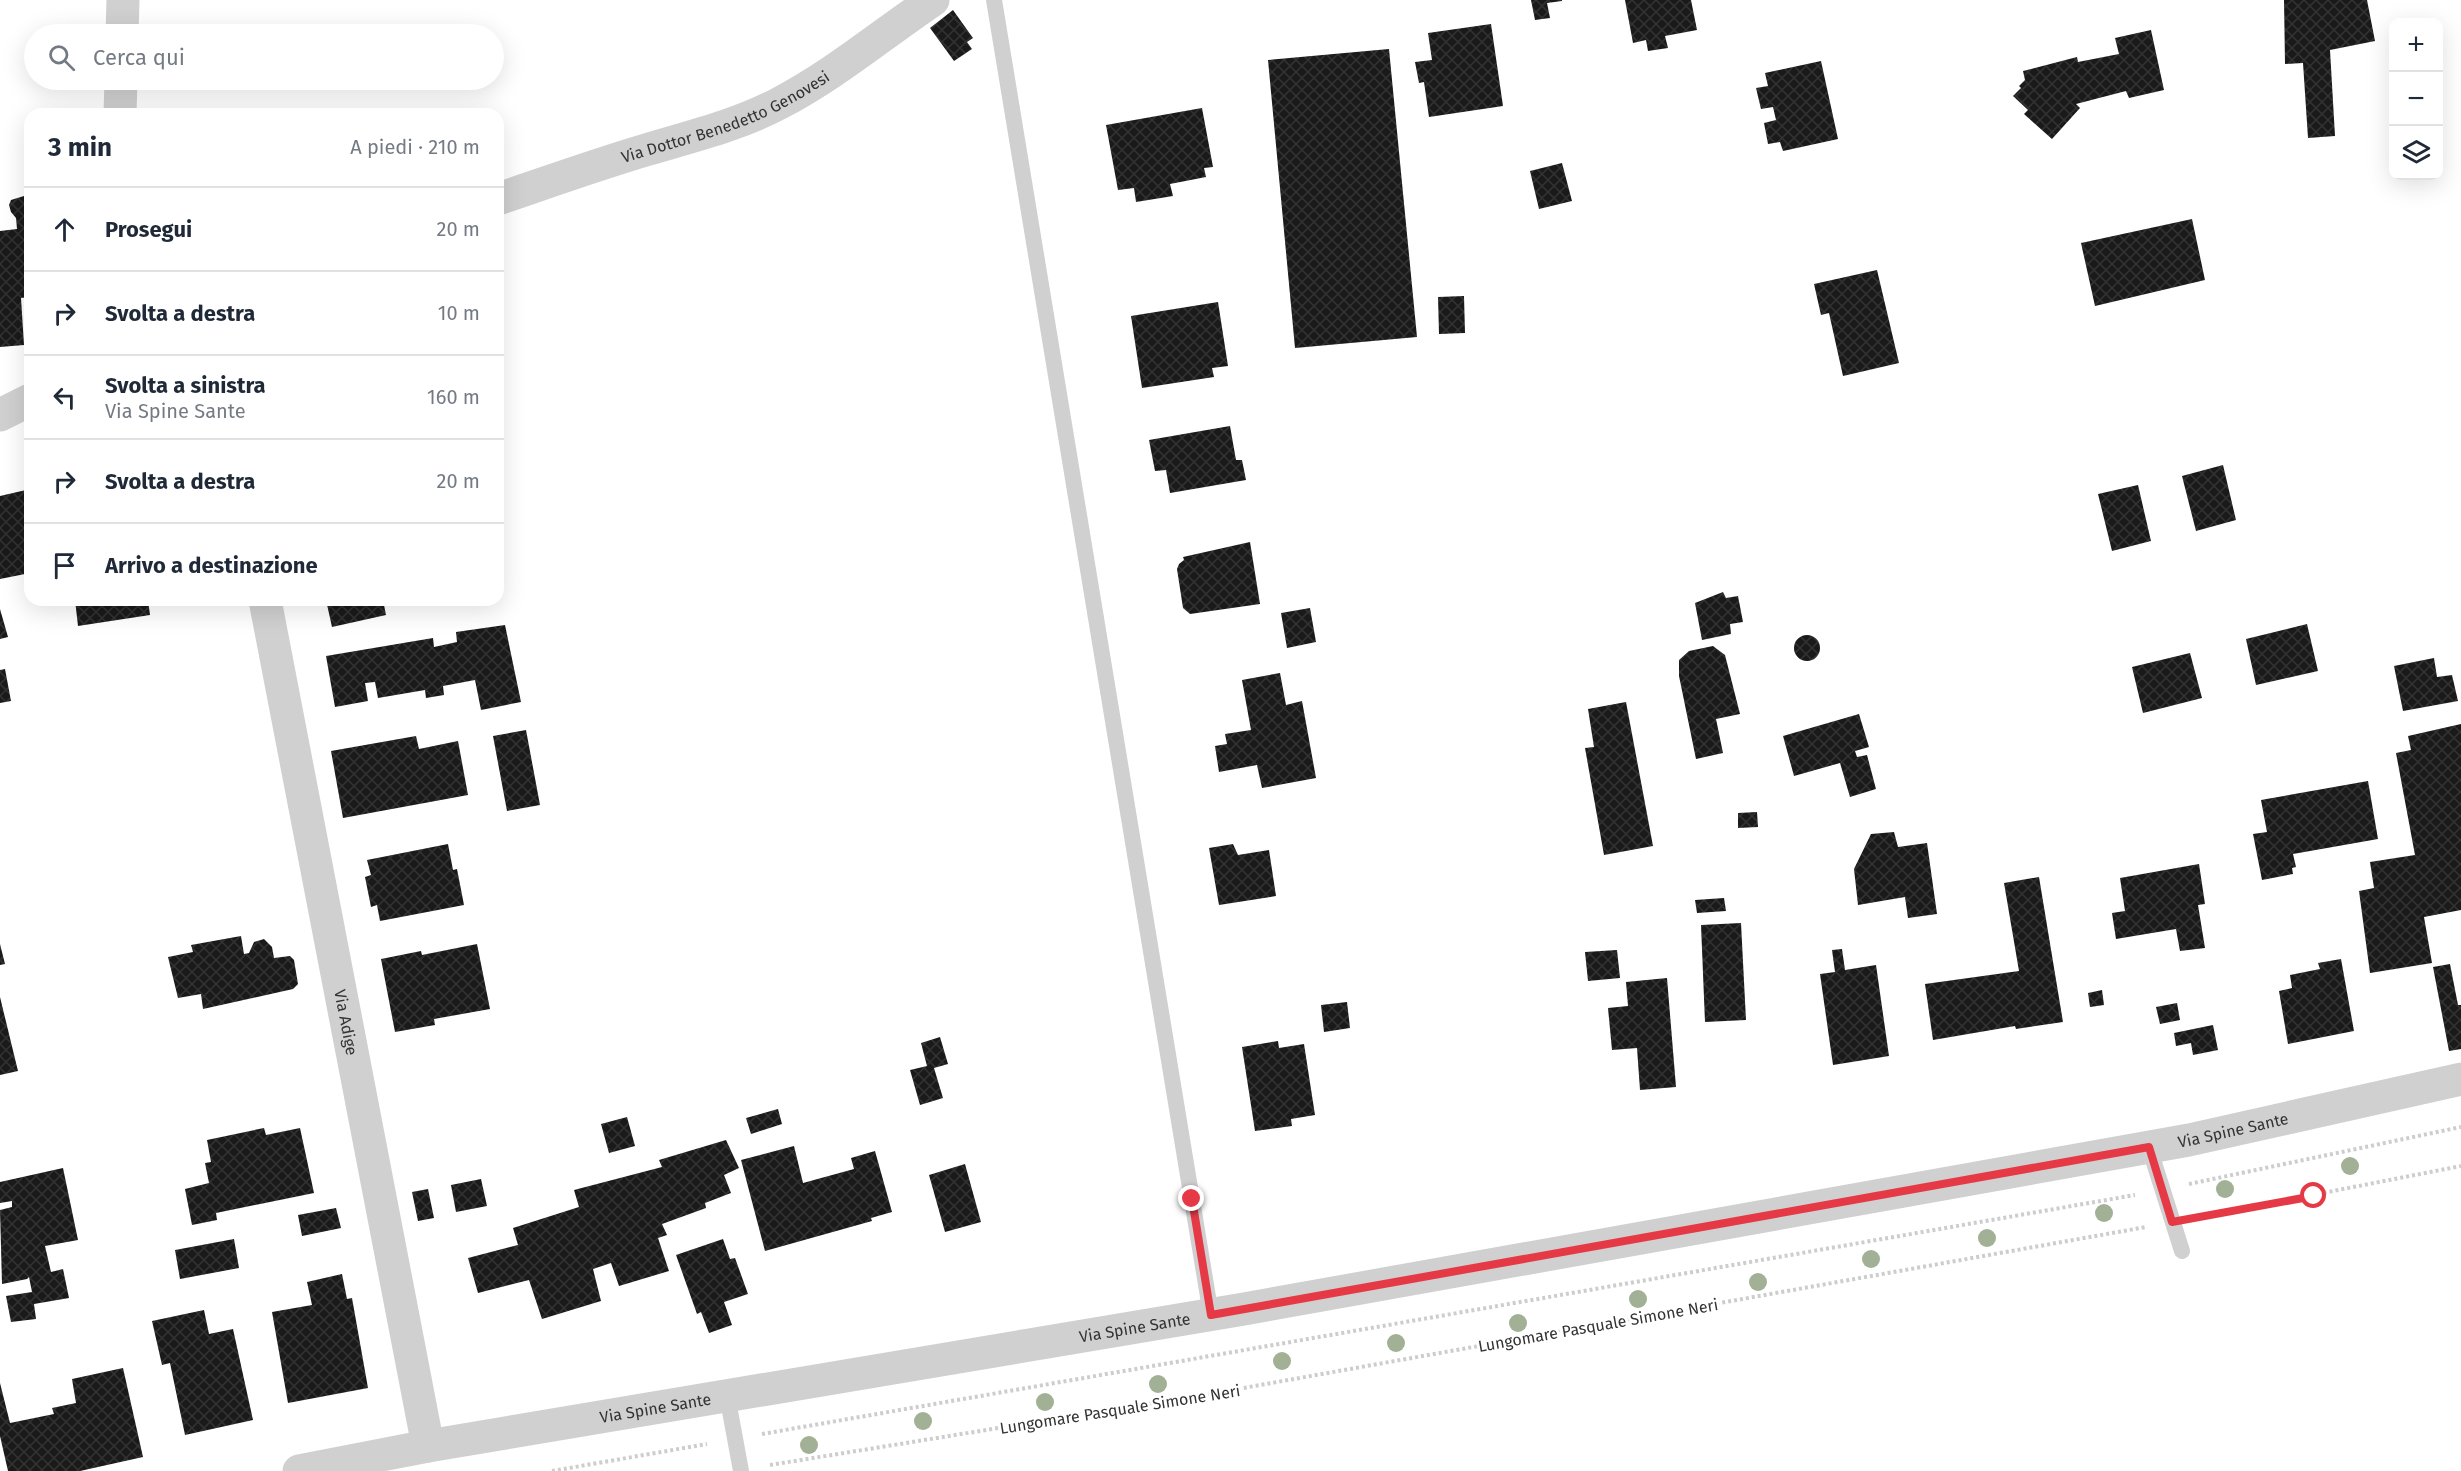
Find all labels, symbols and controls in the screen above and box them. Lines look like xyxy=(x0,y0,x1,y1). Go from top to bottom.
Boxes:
map controls xyxy=(2389,18,2443,180)
button: + xyxy=(2389,18,2443,72)
search box xyxy=(24,24,504,90)
icon: search xyxy=(45,41,78,74)
text: Cerca qui xyxy=(93,44,185,71)
street label: Via Dottor Benedetto Genovesi xyxy=(619,67,833,167)
button: − xyxy=(2389,72,2443,126)
button: layers xyxy=(2389,126,2443,180)
text: 3 min xyxy=(48,132,112,163)
text: A piedi · 210 m xyxy=(350,135,480,159)
icon: ahead xyxy=(48,213,81,246)
text: Prosegui xyxy=(105,216,192,243)
text: 20 m xyxy=(437,217,480,241)
icon: right xyxy=(48,297,81,330)
text: Svolta a destra xyxy=(105,300,255,327)
text: 10 m xyxy=(438,301,480,325)
text: Svolta a sinistra xyxy=(105,372,266,399)
icon: left xyxy=(48,381,81,414)
text: 160 m xyxy=(427,385,480,409)
text: Via Spine Sante xyxy=(105,399,246,423)
icon: right xyxy=(48,465,81,498)
text: Svolta a destra xyxy=(105,468,255,495)
text: 20 m xyxy=(437,469,480,493)
icon: arrive xyxy=(48,549,81,582)
text: Arrivo a destinazione xyxy=(105,552,318,579)
street label: Via Adige xyxy=(330,988,361,1057)
street label: Via Spine Sante xyxy=(2176,1109,2290,1152)
route start xyxy=(2300,1182,2326,1208)
route end xyxy=(1178,1185,1204,1211)
street label: Lungomare Pasquale Simone Neri xyxy=(1477,1295,1720,1356)
street label: Via Spine Sante xyxy=(1078,1309,1192,1347)
street label: Lungomare Pasquale Simone Neri xyxy=(998,1381,1242,1438)
street label: Via Spine Sante xyxy=(598,1390,713,1427)

